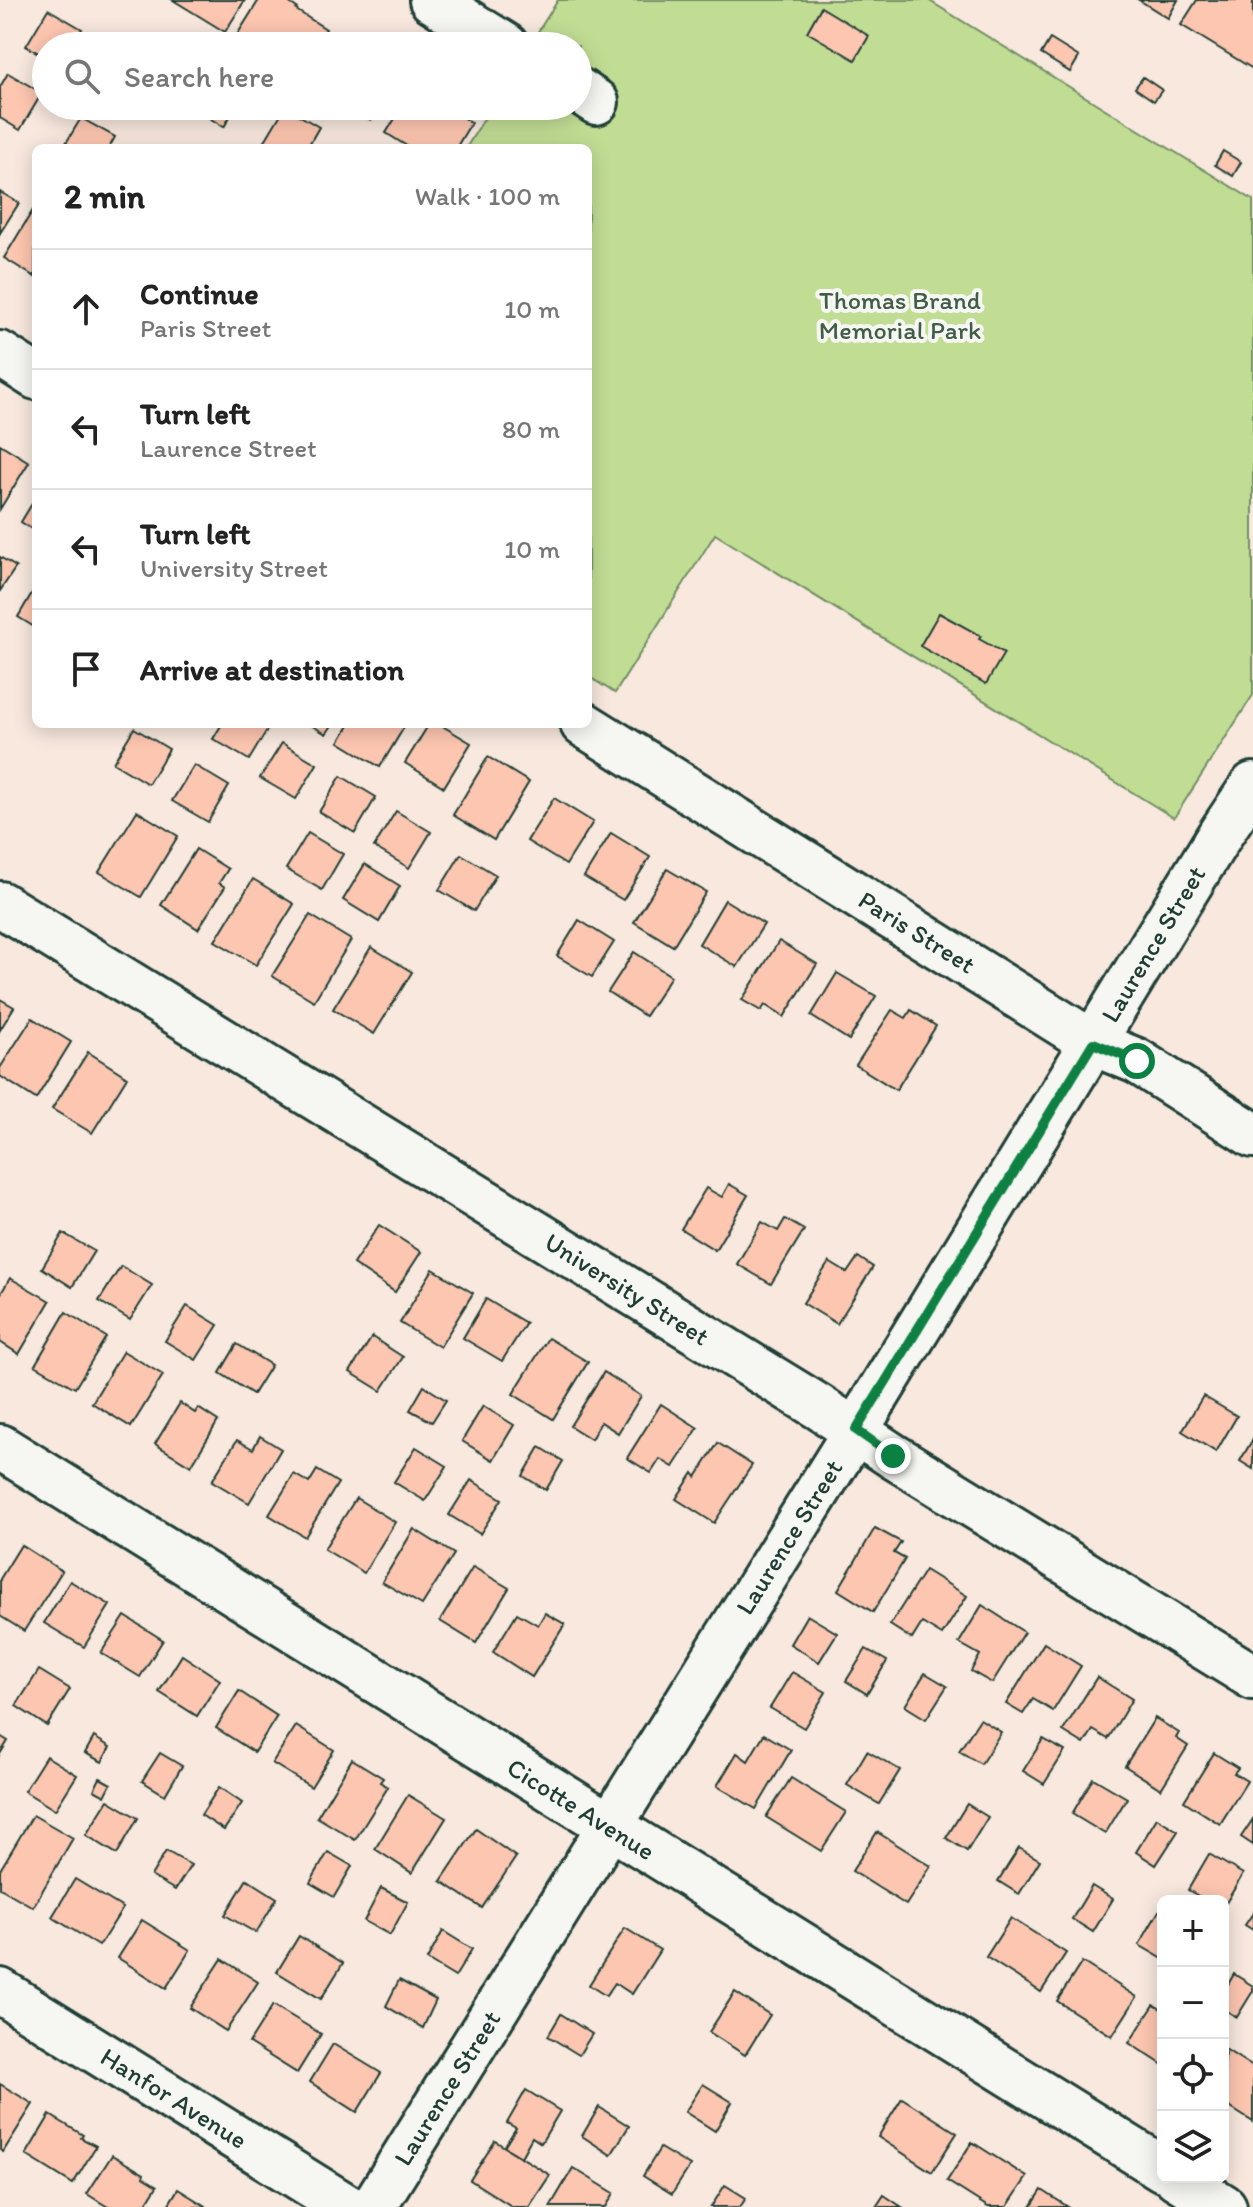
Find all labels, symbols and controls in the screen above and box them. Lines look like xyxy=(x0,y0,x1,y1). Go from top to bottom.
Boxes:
search box xyxy=(32,32,592,120)
icon: search xyxy=(60,54,104,98)
text: Search here xyxy=(124,58,274,95)
text: 2 min xyxy=(64,176,145,217)
text: Walk · 100 m xyxy=(415,180,560,212)
text: Continue xyxy=(140,275,259,312)
park label: Thomas Brand Memorial Park xyxy=(819,284,981,346)
icon: ahead xyxy=(64,287,108,331)
text: 10 m xyxy=(504,293,560,325)
text: Paris Street xyxy=(140,312,271,344)
text: Turn left xyxy=(140,395,251,432)
icon: left xyxy=(64,407,108,451)
text: 80 m xyxy=(502,413,560,445)
text: Laurence Street xyxy=(140,432,317,464)
text: Turn left xyxy=(140,515,251,552)
icon: left xyxy=(64,527,108,571)
text: 10 m xyxy=(504,533,560,565)
text: University Street xyxy=(140,552,328,584)
icon: arrive xyxy=(64,647,108,691)
text: Arrive at destination xyxy=(140,651,404,688)
street label: Laurence Street xyxy=(1094,860,1212,1028)
street label: Paris Street xyxy=(853,884,981,981)
route start xyxy=(1119,1043,1155,1079)
street label: University Street xyxy=(539,1226,715,1353)
route end xyxy=(875,1438,911,1474)
street label: Laurence Street xyxy=(729,1453,850,1620)
street label: Cicotte Avenue xyxy=(501,1751,661,1867)
map controls xyxy=(1157,1895,1229,2183)
button: + xyxy=(1157,1895,1229,1967)
button: − xyxy=(1157,1967,1229,2039)
street label: Laurence Street xyxy=(387,2004,508,2171)
button: locate xyxy=(1157,2039,1229,2111)
street label: Hanfor Avenue xyxy=(95,2040,253,2156)
button: layers xyxy=(1157,2111,1229,2183)

